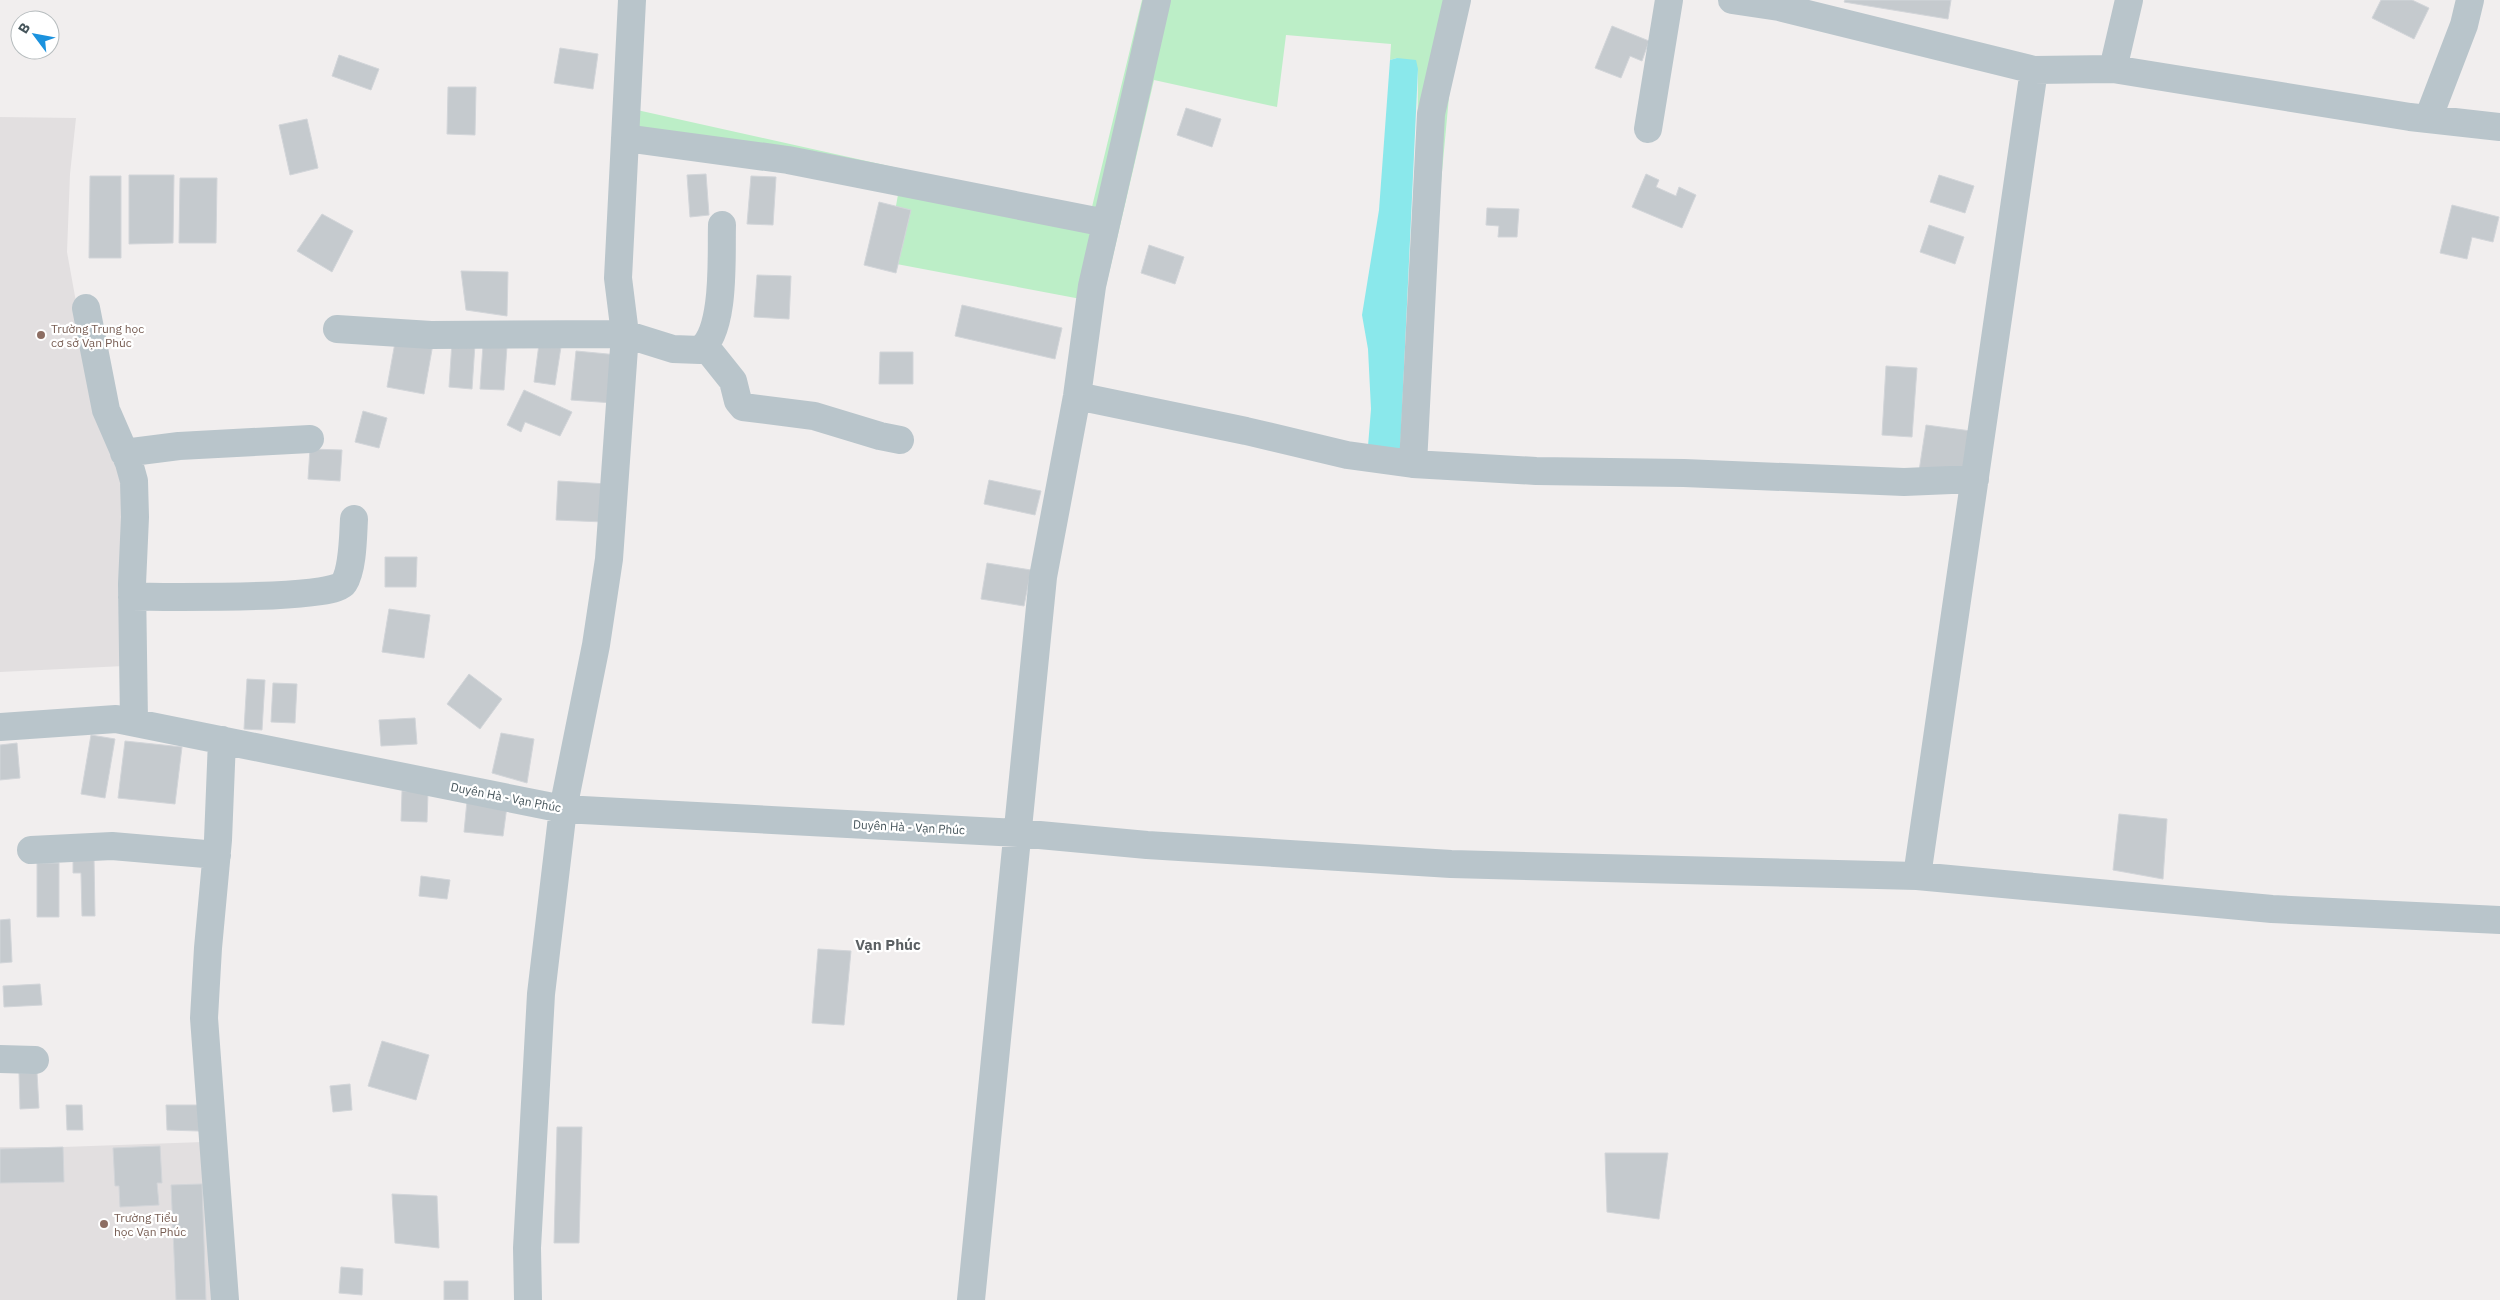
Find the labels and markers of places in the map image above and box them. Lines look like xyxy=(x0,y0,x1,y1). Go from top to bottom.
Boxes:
place label: Trường Trung học cơ sở Vạn Phúc xyxy=(51,321,144,350)
marker: Trường Trung học cơ sở Vạn Phúc xyxy=(35,329,47,341)
place label: Trường Tiểu học Vạn Phúc xyxy=(114,1210,186,1239)
marker: Trường Tiểu học Vạn Phúc xyxy=(98,1218,110,1230)

